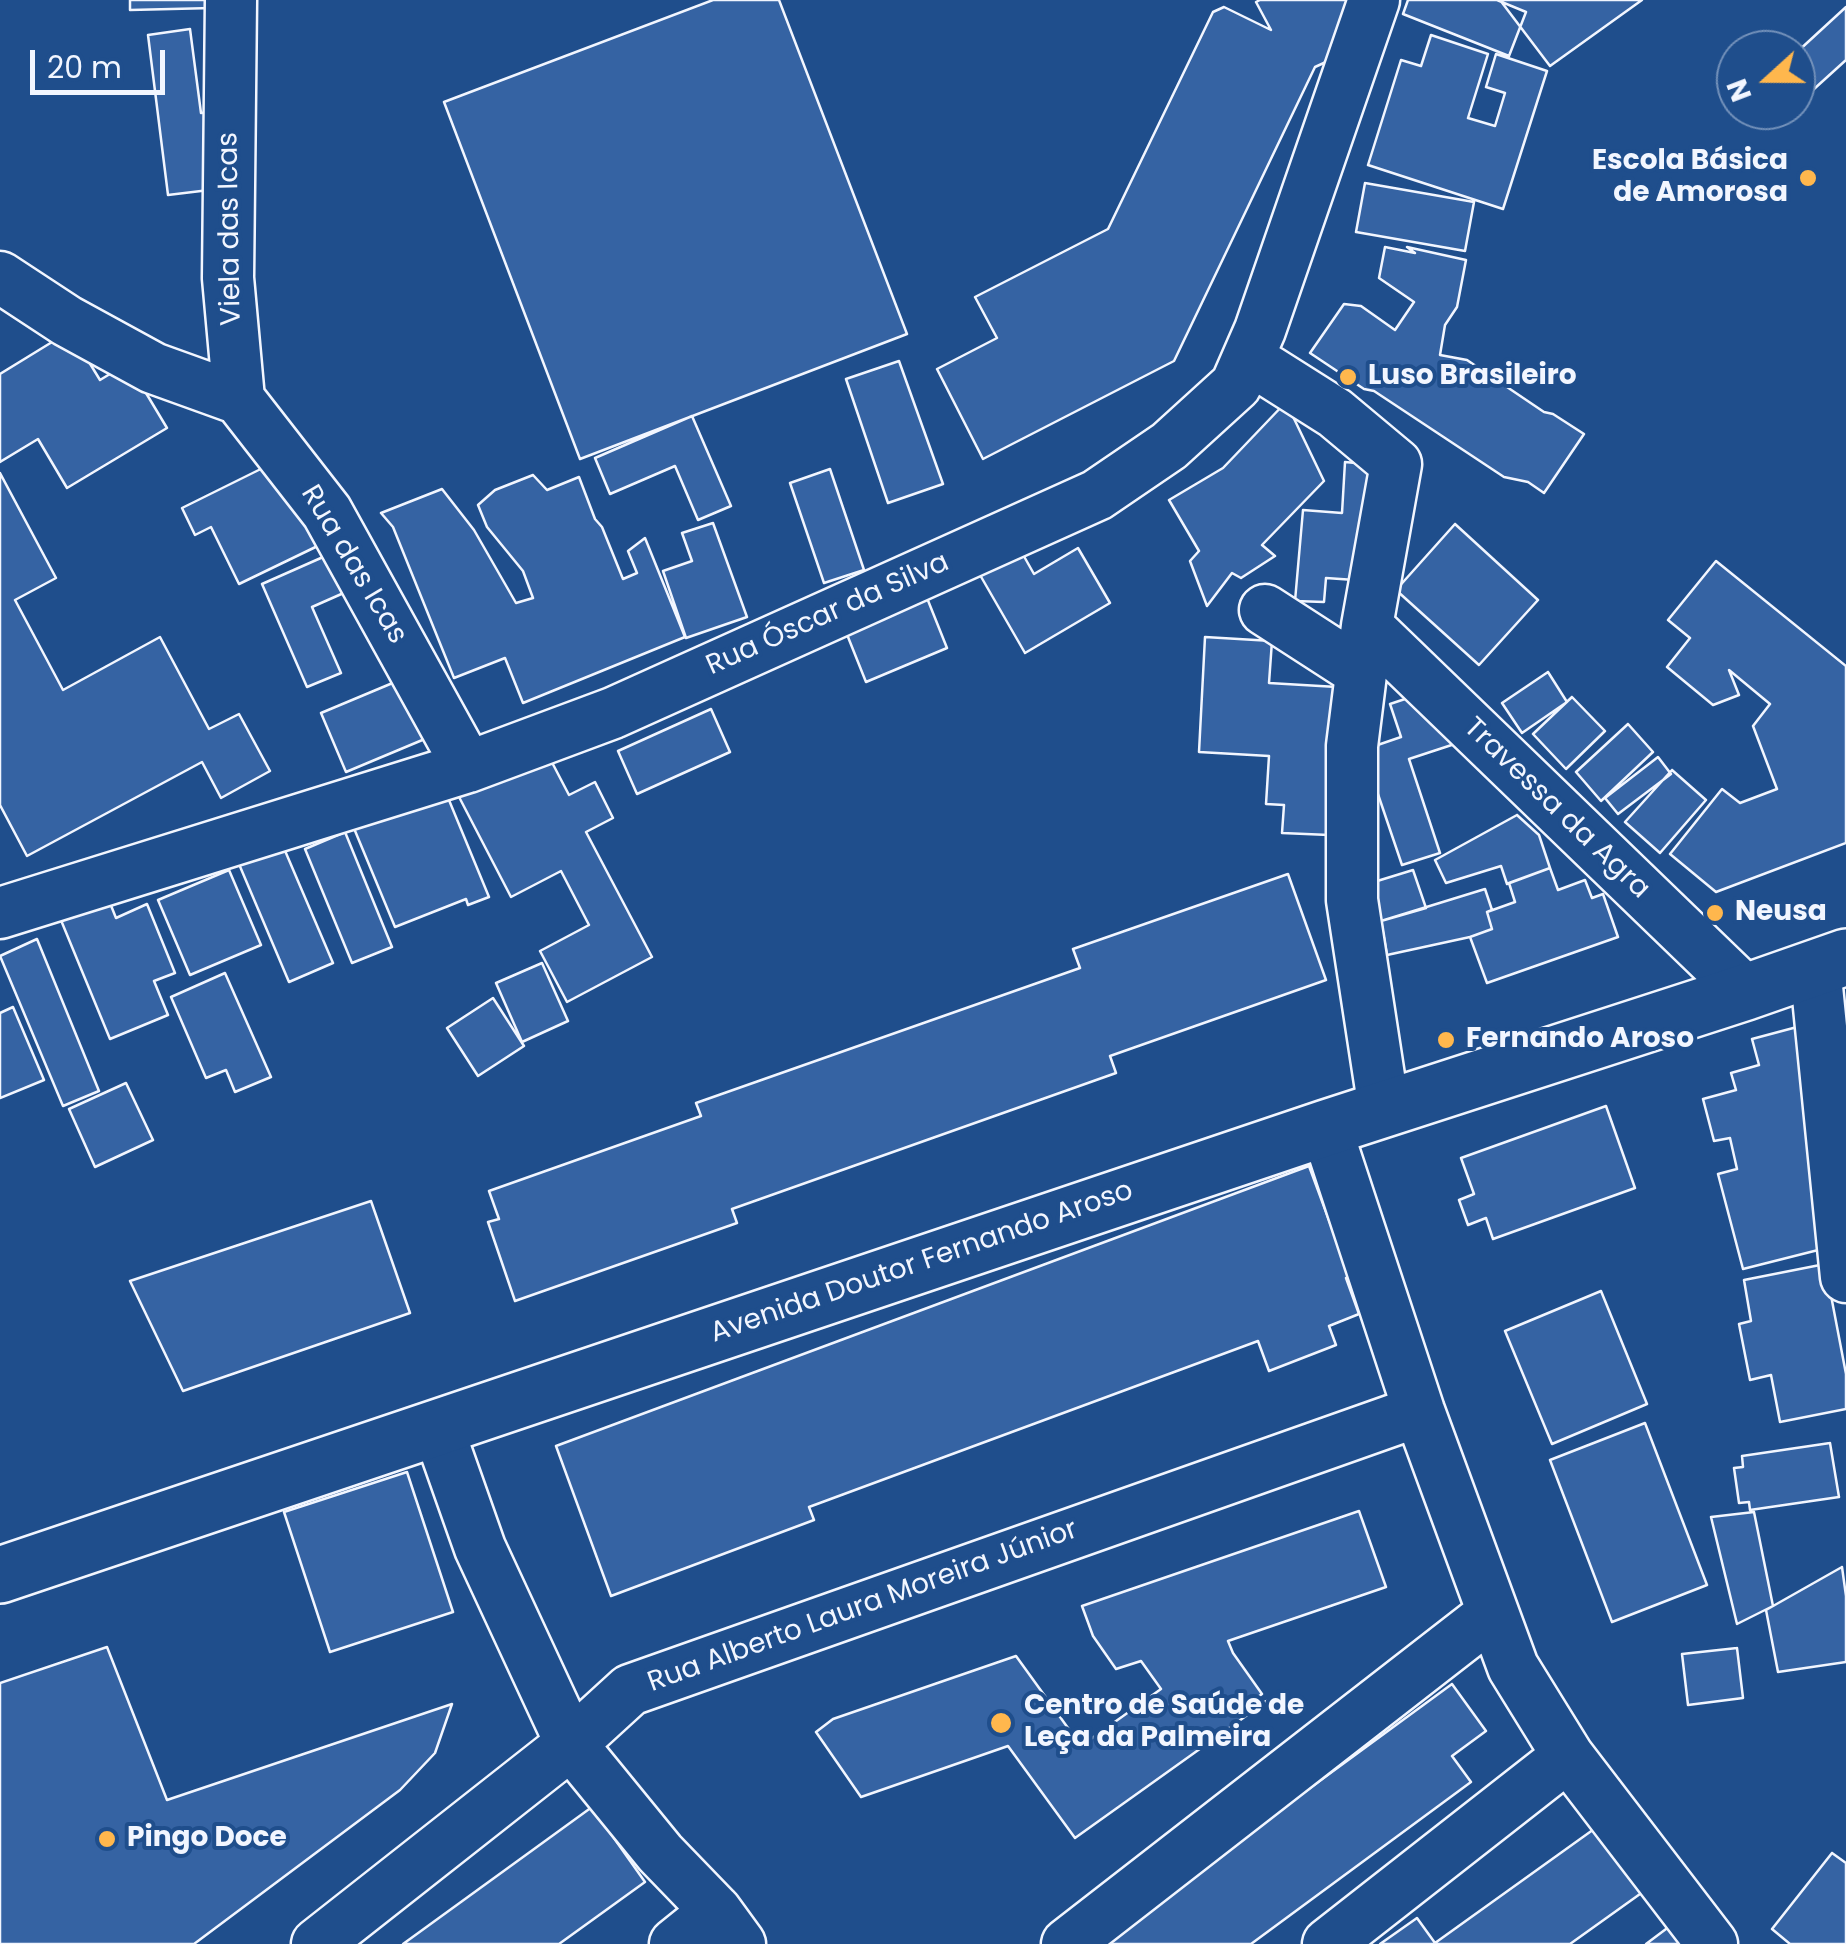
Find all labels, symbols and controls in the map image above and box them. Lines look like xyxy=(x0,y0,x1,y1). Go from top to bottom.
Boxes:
scale bar xyxy=(35,30,170,92)
north arrow xyxy=(1716,30,1816,130)
text: 20 m xyxy=(47,46,122,89)
text: N xyxy=(1717,73,1761,107)
street label: Viela das Icas xyxy=(213,132,249,326)
place label: Escola Básica de Amorosa xyxy=(1592,145,1788,211)
marker: Escola Básica de Amorosa xyxy=(1797,167,1819,189)
place label: Luso Brasileiro xyxy=(1368,360,1577,394)
marker: Luso Brasileiro xyxy=(1337,366,1359,388)
street label: Rua das Icas xyxy=(293,480,413,650)
street label: Rua Óscar da Silva xyxy=(701,546,955,684)
street label: Travessa da Agra xyxy=(1456,712,1656,906)
place label: Neusa xyxy=(1735,896,1827,930)
marker: Neusa xyxy=(1704,902,1726,924)
place label: Fernando Aroso xyxy=(1466,1023,1694,1057)
marker: Fernando Aroso xyxy=(1435,1029,1457,1051)
street label: Avenida Doutor Fernando Aroso xyxy=(706,1175,1138,1351)
street label: Rua Alberto Laura Moreira Júnior xyxy=(644,1513,1082,1701)
place label: Centro de Saúde de Leça da Palmeira xyxy=(1024,1690,1304,1756)
marker: Centro de Saúde de Leça da Palmeira xyxy=(988,1710,1014,1736)
place label: Pingo Doce xyxy=(127,1822,287,1856)
marker: Pingo Doce xyxy=(96,1828,118,1850)

